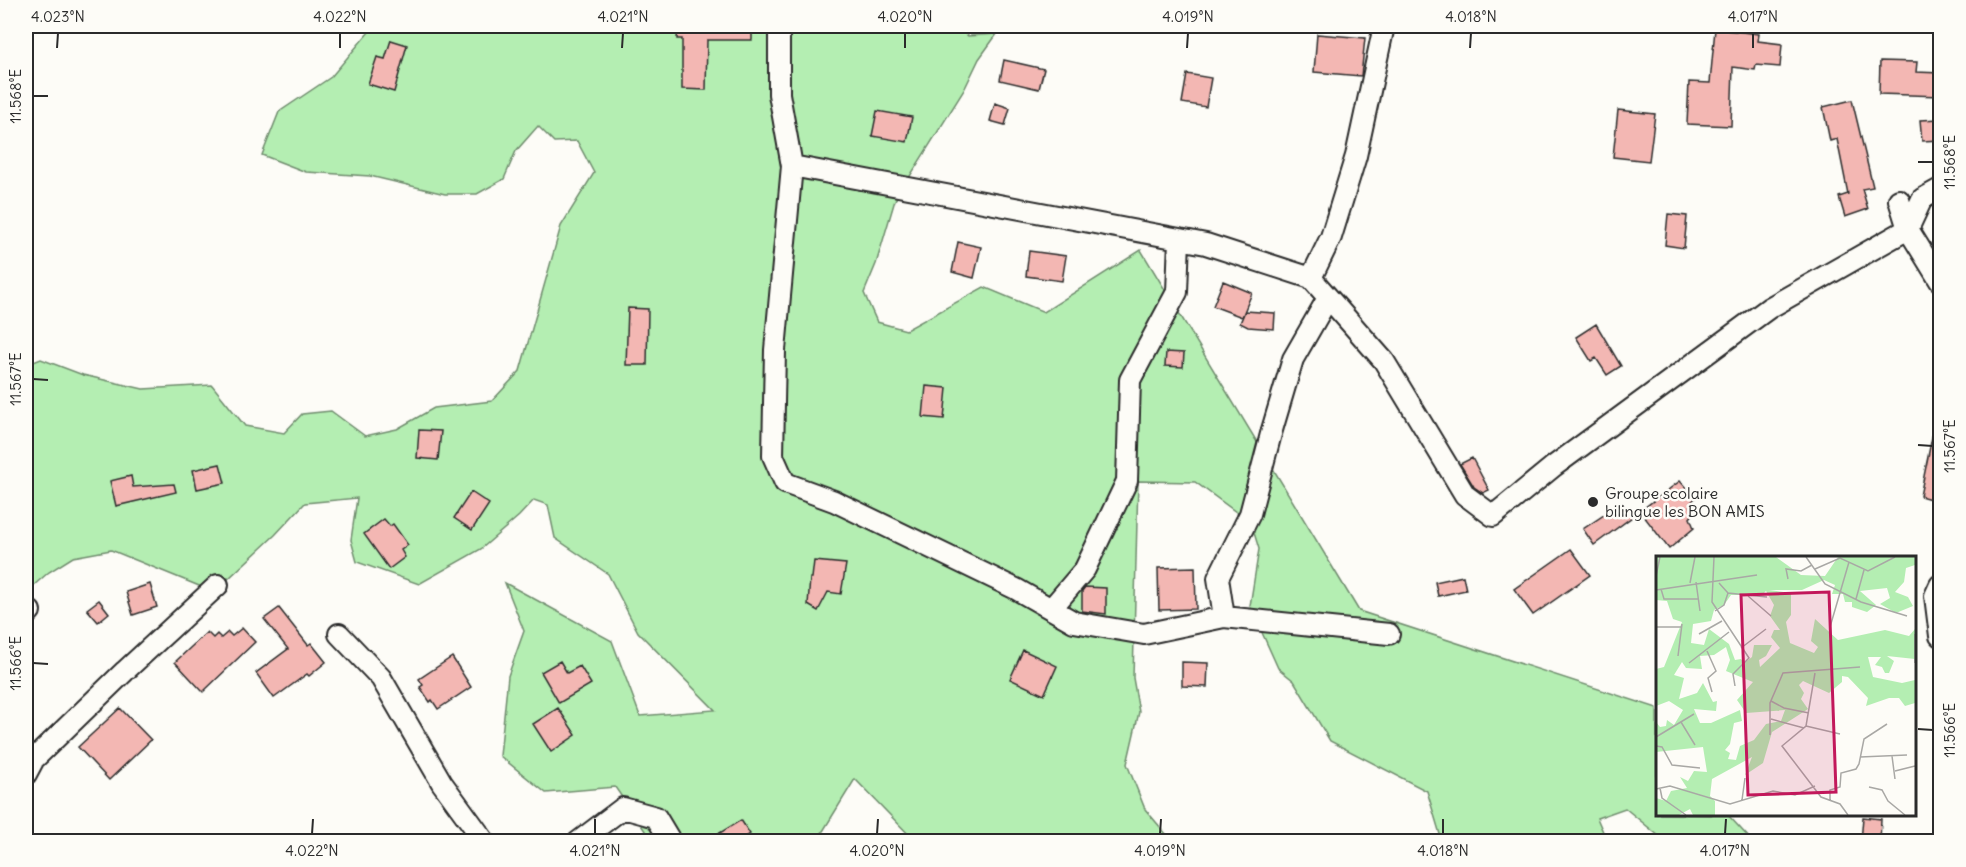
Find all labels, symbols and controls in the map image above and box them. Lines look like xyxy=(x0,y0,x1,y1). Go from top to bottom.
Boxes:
text: 4.023°N xyxy=(31,7,85,26)
text: 4.022°N xyxy=(313,7,367,26)
text: 4.021°N xyxy=(597,7,649,26)
text: 4.020°N xyxy=(877,7,933,26)
text: 4.019°N xyxy=(1162,7,1214,26)
text: 4.018°N xyxy=(1445,7,1497,26)
text: 4.017°N xyxy=(1728,7,1778,26)
text: 11.568°E xyxy=(6,68,25,123)
text: 11.568°E xyxy=(1940,134,1959,189)
text: 11.567°E xyxy=(6,352,25,406)
text: 11.567°E xyxy=(1940,419,1959,473)
place label: Groupe scolaire bilingue les BON AMIS xyxy=(1605,483,1765,521)
marker: Groupe scolaire bilingue les BON AMIS xyxy=(1586,495,1600,509)
inset map xyxy=(1656,556,1915,816)
text: 11.566°E xyxy=(6,635,25,690)
text: 11.566°E xyxy=(1940,702,1959,757)
text: 4.022°N xyxy=(285,841,339,860)
text: 4.021°N xyxy=(569,841,621,860)
text: 4.020°N xyxy=(849,841,905,860)
text: 4.019°N xyxy=(1134,841,1186,860)
text: 4.018°N xyxy=(1417,841,1469,860)
text: 4.017°N xyxy=(1700,841,1750,860)

